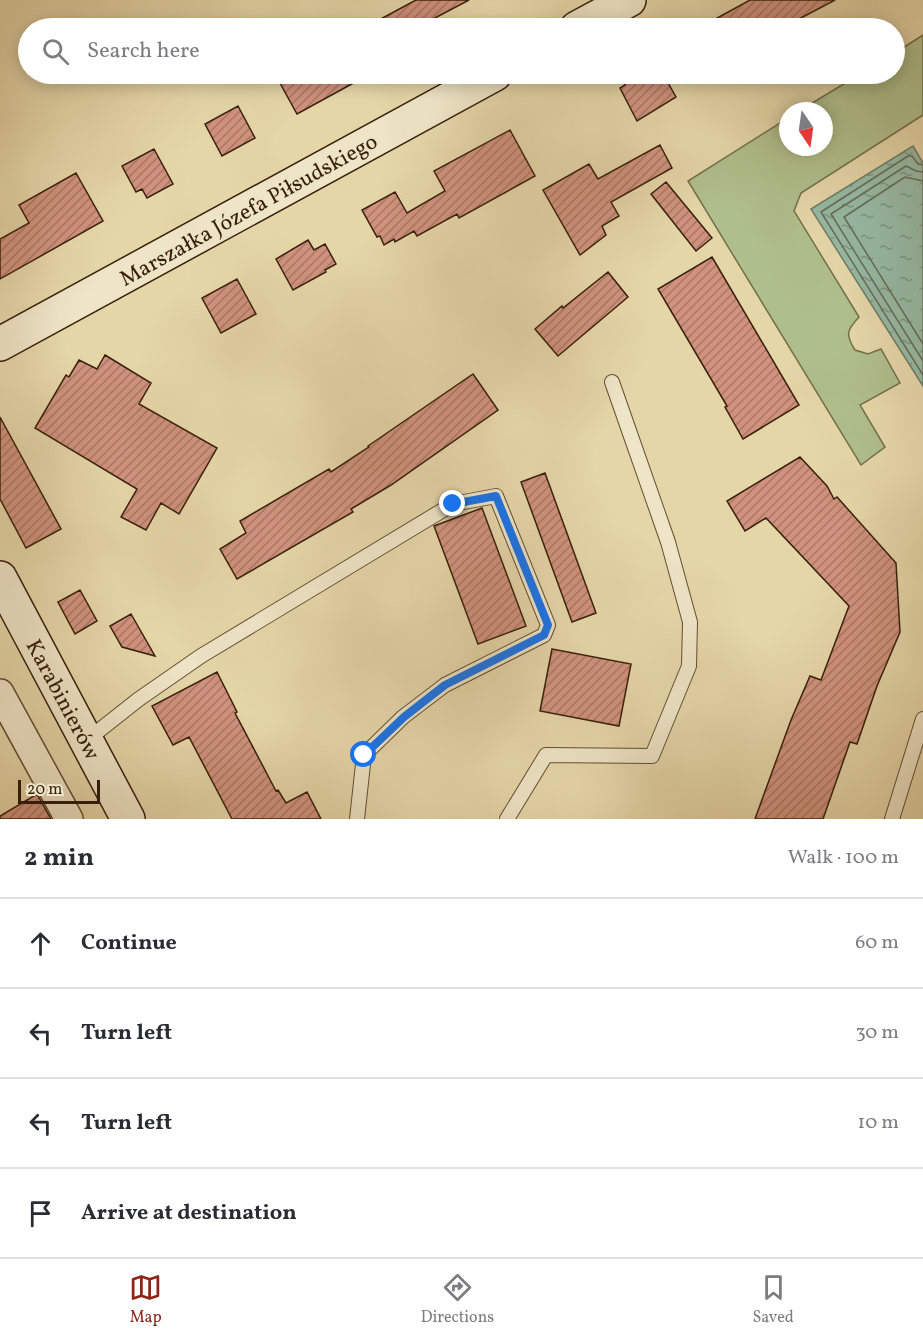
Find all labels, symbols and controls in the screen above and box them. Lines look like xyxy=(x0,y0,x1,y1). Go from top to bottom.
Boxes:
search box xyxy=(18,18,905,84)
icon: search xyxy=(39,35,72,68)
text: Search here xyxy=(87,36,200,67)
north arrow xyxy=(779,102,833,156)
street label: Marszałka Józefa Piłsudskiego xyxy=(114,127,384,295)
route end xyxy=(439,490,465,516)
street label: Karabinierów xyxy=(17,634,107,766)
route start xyxy=(350,741,376,767)
scale bar xyxy=(18,777,100,804)
text: 20 m xyxy=(27,779,62,801)
text: 2 min xyxy=(24,840,94,876)
text: Walk · 100 m xyxy=(788,844,899,872)
icon: ahead xyxy=(24,927,57,960)
text: Continue xyxy=(81,928,177,959)
text: 60 m xyxy=(855,929,899,957)
icon: left xyxy=(24,1017,57,1050)
text: Turn left xyxy=(81,1018,172,1049)
text: 30 m xyxy=(855,1019,899,1047)
icon: left xyxy=(24,1107,57,1140)
text: Turn left xyxy=(81,1108,172,1139)
text: 10 m xyxy=(858,1109,899,1137)
icon: arrive xyxy=(24,1197,57,1230)
text: Arrive at destination xyxy=(81,1198,297,1229)
tab: Map xyxy=(129,1271,162,1329)
tab: Directions xyxy=(421,1271,494,1329)
tab: Saved xyxy=(753,1271,794,1329)

